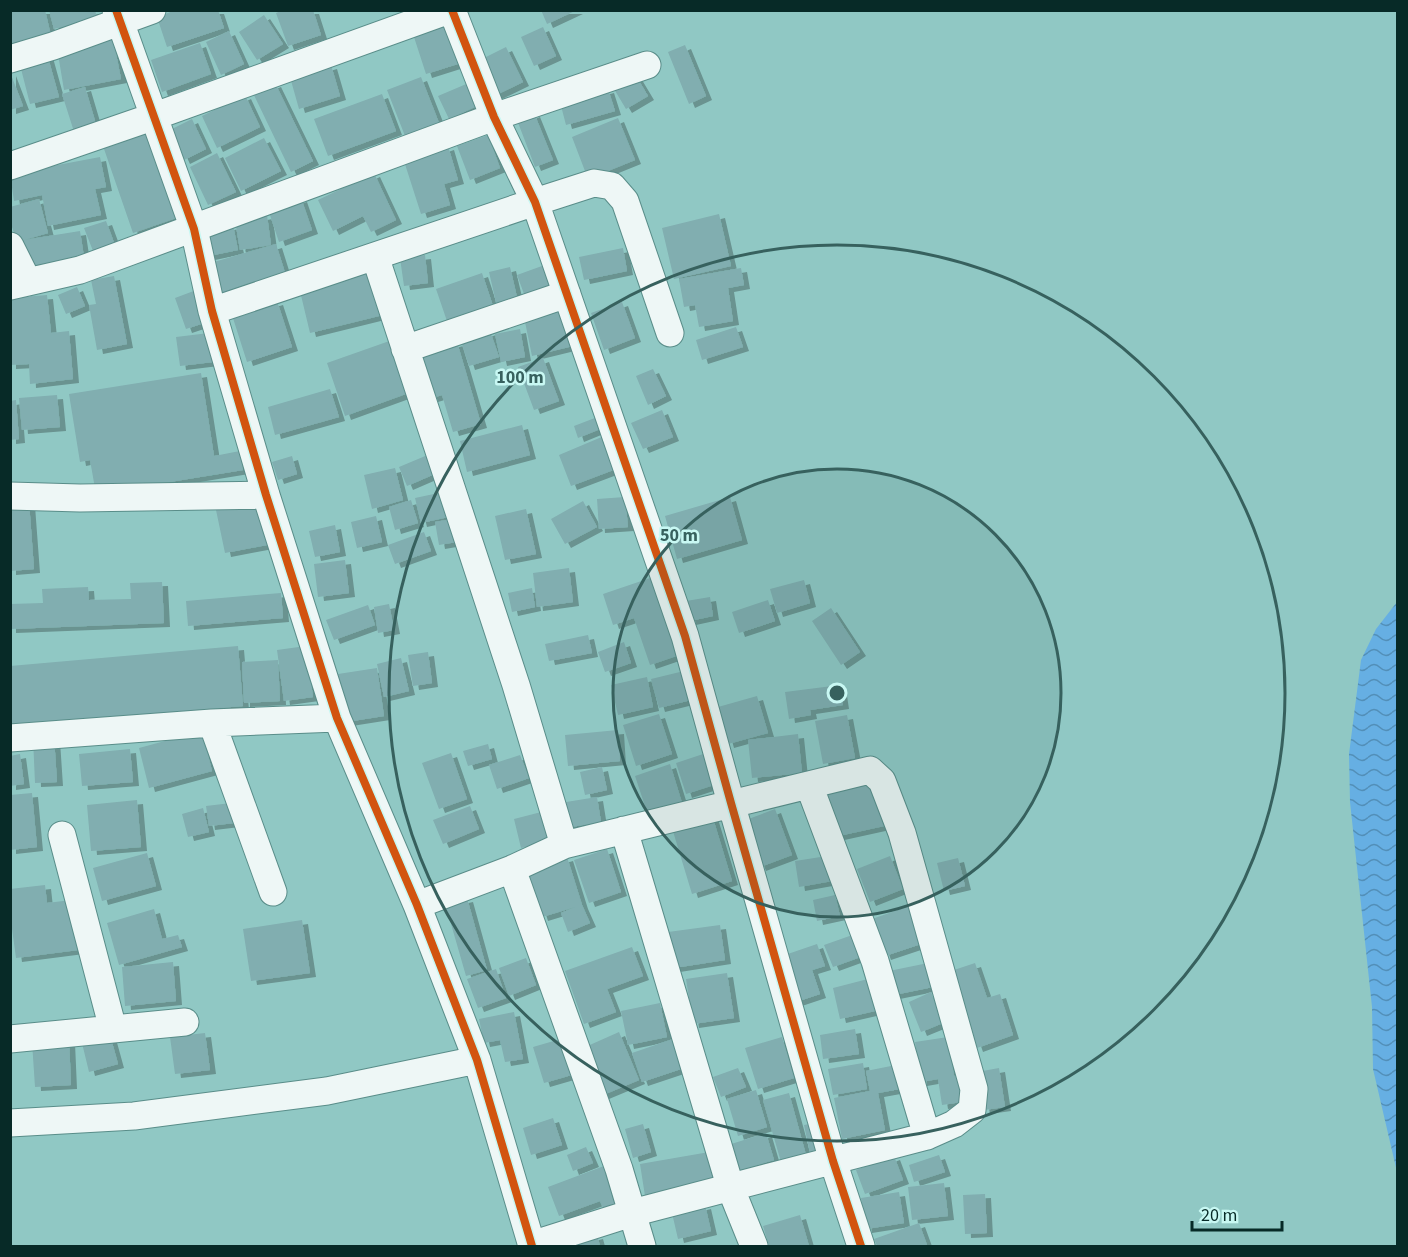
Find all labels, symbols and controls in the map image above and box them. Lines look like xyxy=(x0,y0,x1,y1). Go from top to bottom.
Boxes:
text: 100 m xyxy=(496,365,544,390)
text: 50 m xyxy=(660,523,698,548)
centre of rings xyxy=(827,683,847,703)
scale bar xyxy=(1192,1194,1282,1232)
text: 20 m xyxy=(1201,1203,1237,1228)

